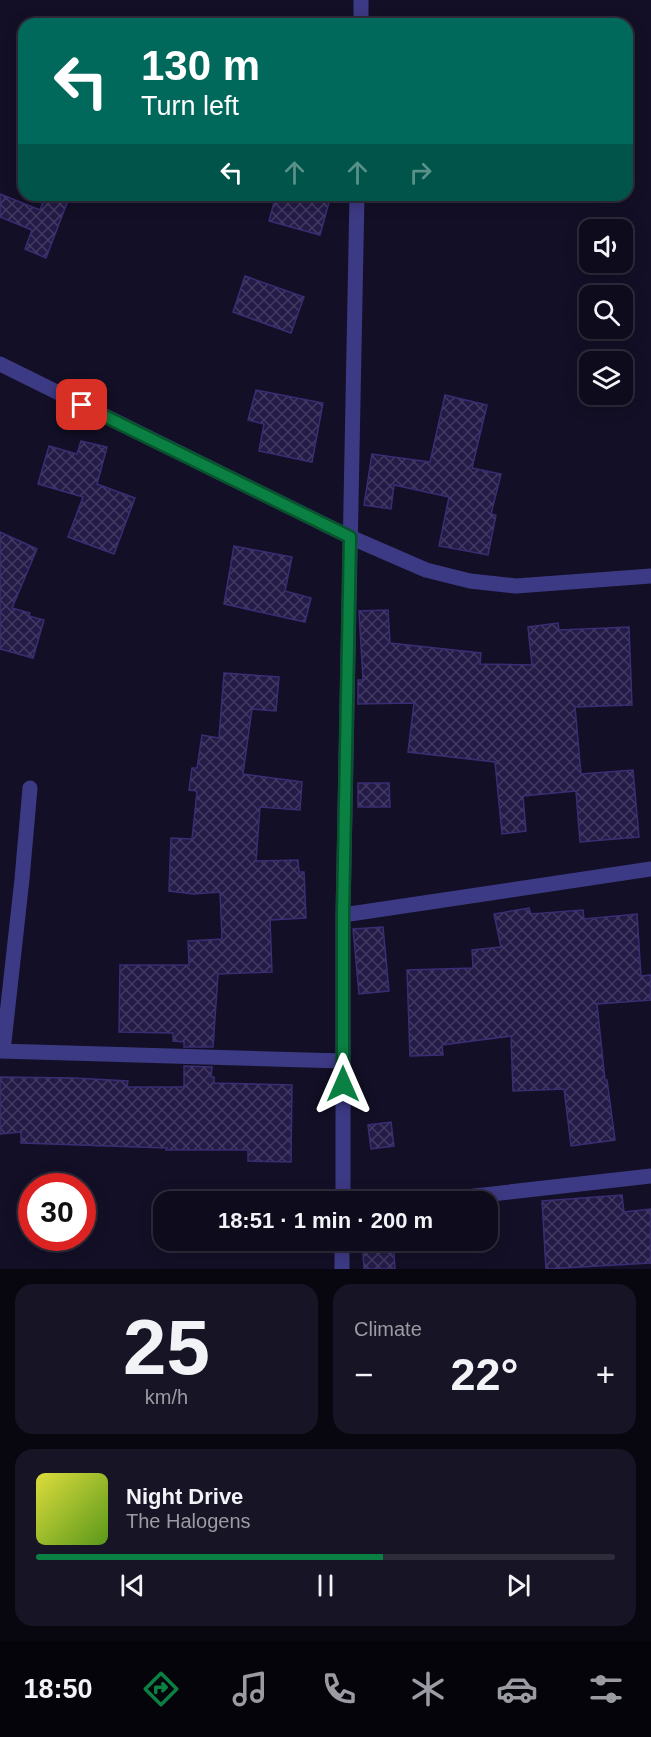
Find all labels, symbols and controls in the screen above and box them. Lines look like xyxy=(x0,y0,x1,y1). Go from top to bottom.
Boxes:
icon: left xyxy=(42,42,120,120)
text: 130 m xyxy=(141,42,260,89)
text: Turn left xyxy=(141,91,239,121)
icon: left xyxy=(215,156,248,189)
icon: ahead xyxy=(278,156,311,189)
icon: ahead xyxy=(341,156,374,189)
icon: right xyxy=(404,156,437,189)
map controls xyxy=(579,219,633,405)
button: sound xyxy=(579,219,633,273)
button: search xyxy=(579,285,633,339)
button: layers xyxy=(579,351,633,405)
pin xyxy=(56,379,107,430)
icon: arrive xyxy=(65,388,98,421)
position arrow xyxy=(311,1052,375,1116)
speed limit sign: 30 xyxy=(18,1173,96,1251)
text: 18:51 · 1 min · 200 m xyxy=(218,1208,433,1233)
text: 25 xyxy=(123,1303,210,1391)
text: Climate xyxy=(354,1318,422,1340)
text: 22° xyxy=(450,1349,519,1400)
text: − xyxy=(354,1356,373,1393)
text: + xyxy=(596,1356,615,1393)
text: km/h xyxy=(145,1386,188,1408)
text: Night Drive xyxy=(126,1484,243,1509)
text: The Halogens xyxy=(126,1510,251,1532)
icon: previous xyxy=(116,1569,149,1602)
icon: pause xyxy=(309,1569,342,1602)
icon: next xyxy=(502,1569,535,1602)
icon: directions xyxy=(140,1668,182,1710)
icon: music xyxy=(229,1668,271,1710)
icon: phone xyxy=(318,1668,360,1710)
icon: climate xyxy=(407,1668,449,1710)
icon: car xyxy=(496,1668,538,1710)
icon: filters xyxy=(585,1668,627,1710)
text: 18:50 xyxy=(24,1674,93,1704)

